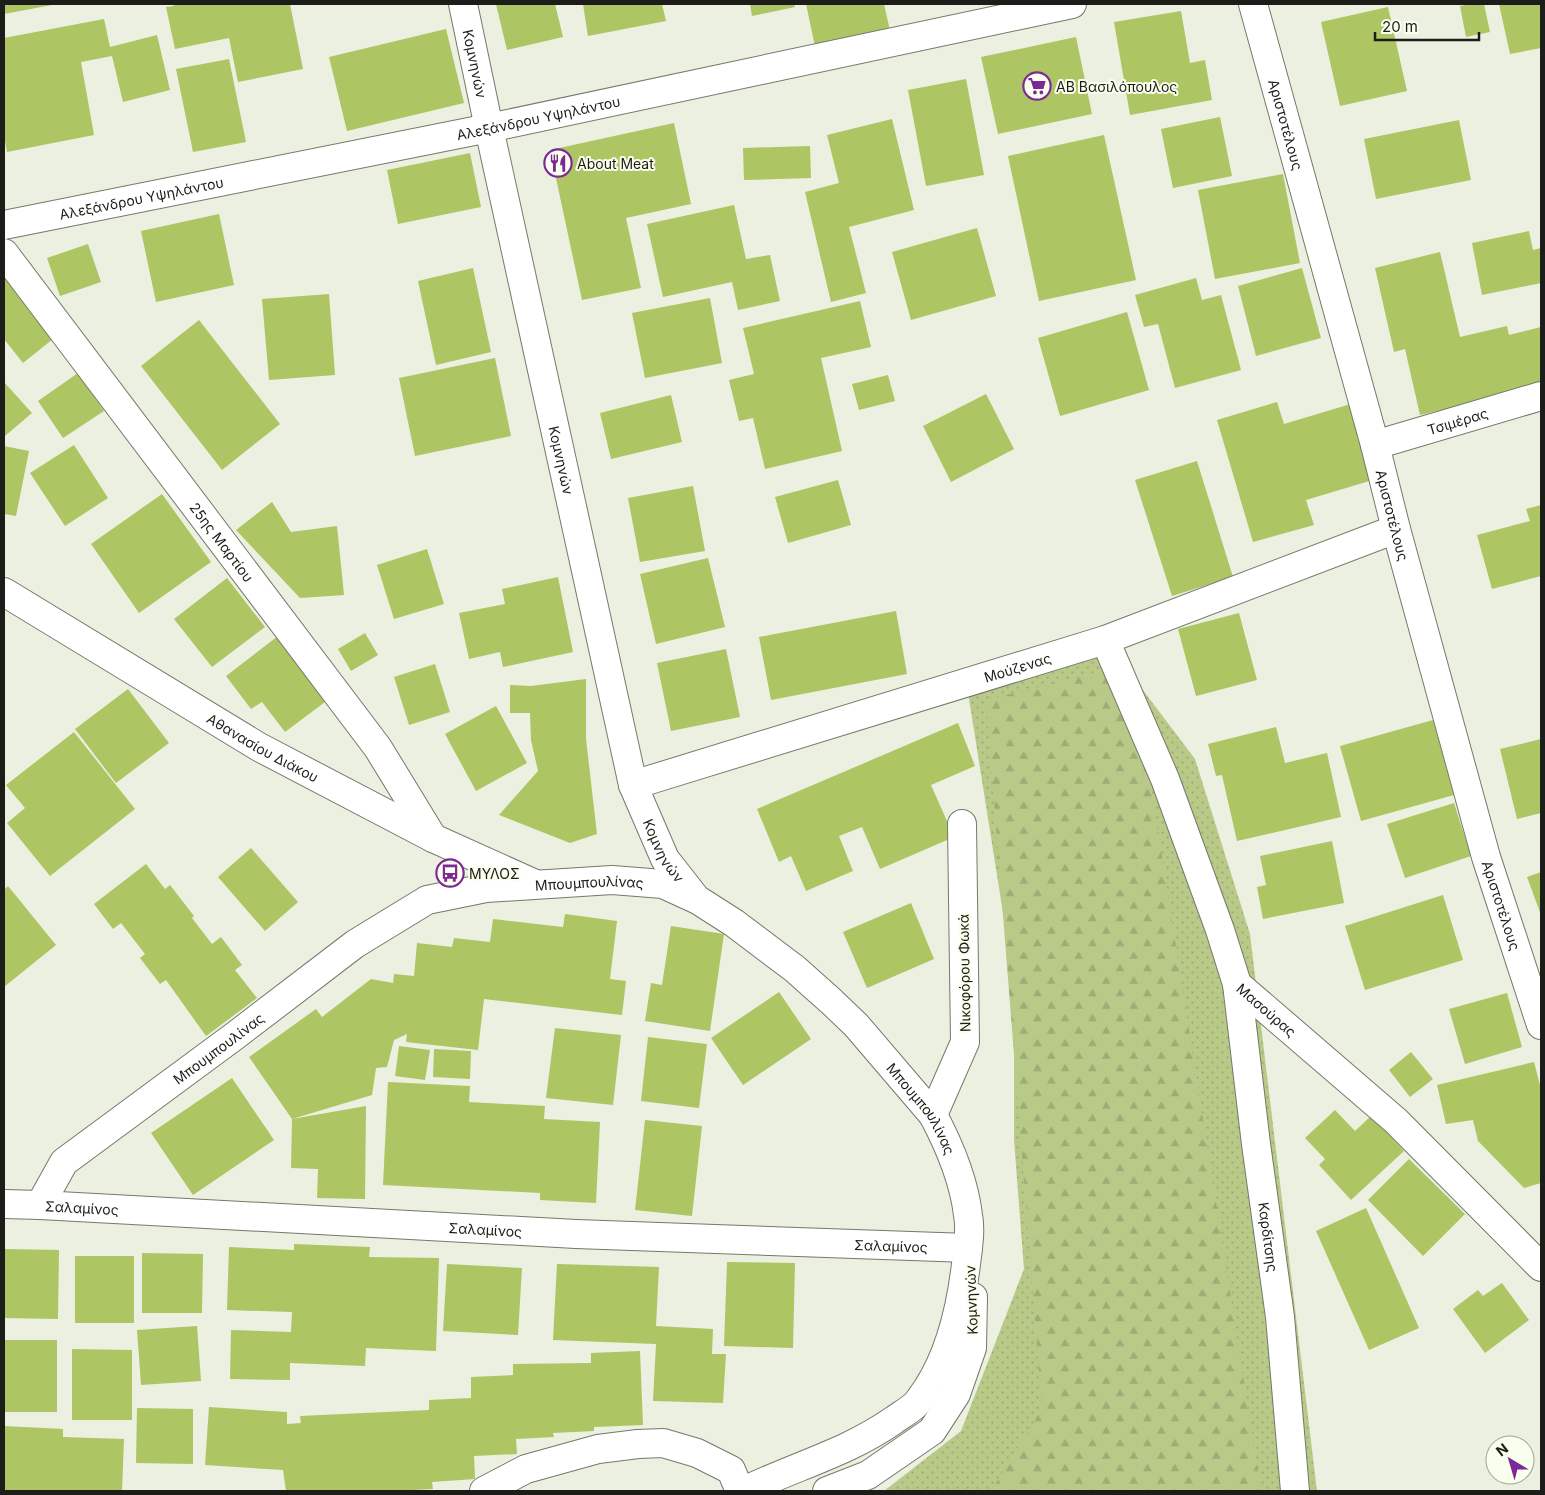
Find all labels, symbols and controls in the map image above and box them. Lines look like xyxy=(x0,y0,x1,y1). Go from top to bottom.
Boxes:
scale bar xyxy=(1375,10,1479,42)
text: 20 m xyxy=(1382,17,1418,36)
street label: Κομνηνών xyxy=(460,28,491,100)
supermarket icon: ΑΒ Βασιλόπουλος xyxy=(1022,71,1052,101)
street label: Αριστοτέλους xyxy=(1266,77,1307,172)
place label: ΑΒ Βασιλόπουλος xyxy=(1056,78,1177,95)
street label: Αλεξάνδρου Υψηλάντου xyxy=(455,92,622,143)
restaurant icon: About Meat xyxy=(543,148,573,178)
place label: About Meat xyxy=(577,155,654,172)
street label: Αλεξάνδρου Υψηλάντου xyxy=(58,173,225,222)
street label: Τσιμέρας xyxy=(1425,404,1490,438)
street label: Κομνηνών xyxy=(546,424,578,496)
street label: Αριστοτέλους xyxy=(1373,468,1413,563)
street label: 25ης Μαρτίου xyxy=(187,499,258,585)
street label: Μούζενας xyxy=(982,649,1053,685)
street label: Αθανασίου Διάκου xyxy=(204,709,321,785)
street label: Κομνηνών xyxy=(640,816,688,885)
bus stop icon: ΜΥΛΟΣ xyxy=(435,858,465,888)
street label: Αριστοτέλους xyxy=(1479,858,1524,952)
place label: ΜΥΛΟΣ xyxy=(469,865,520,882)
street label: Μπουμπουλίνας xyxy=(534,871,644,893)
street label: Νικοφόρου Φωκά xyxy=(954,914,974,1032)
street label: Μασούρας xyxy=(1234,979,1300,1040)
street label: Μπουμπουλίνας xyxy=(169,1009,267,1087)
street label: Μπουμπουλίνας xyxy=(883,1059,959,1157)
street label: Σαλαμίνος xyxy=(45,1197,119,1218)
street label: Καρδίτσης xyxy=(1256,1201,1282,1273)
street label: Σαλαμίνος xyxy=(448,1219,523,1240)
street label: Σαλαμίνος xyxy=(854,1235,928,1255)
street label: Κομνηνών xyxy=(961,1265,981,1335)
north arrow xyxy=(1485,1435,1535,1485)
text: N xyxy=(1492,1439,1511,1459)

